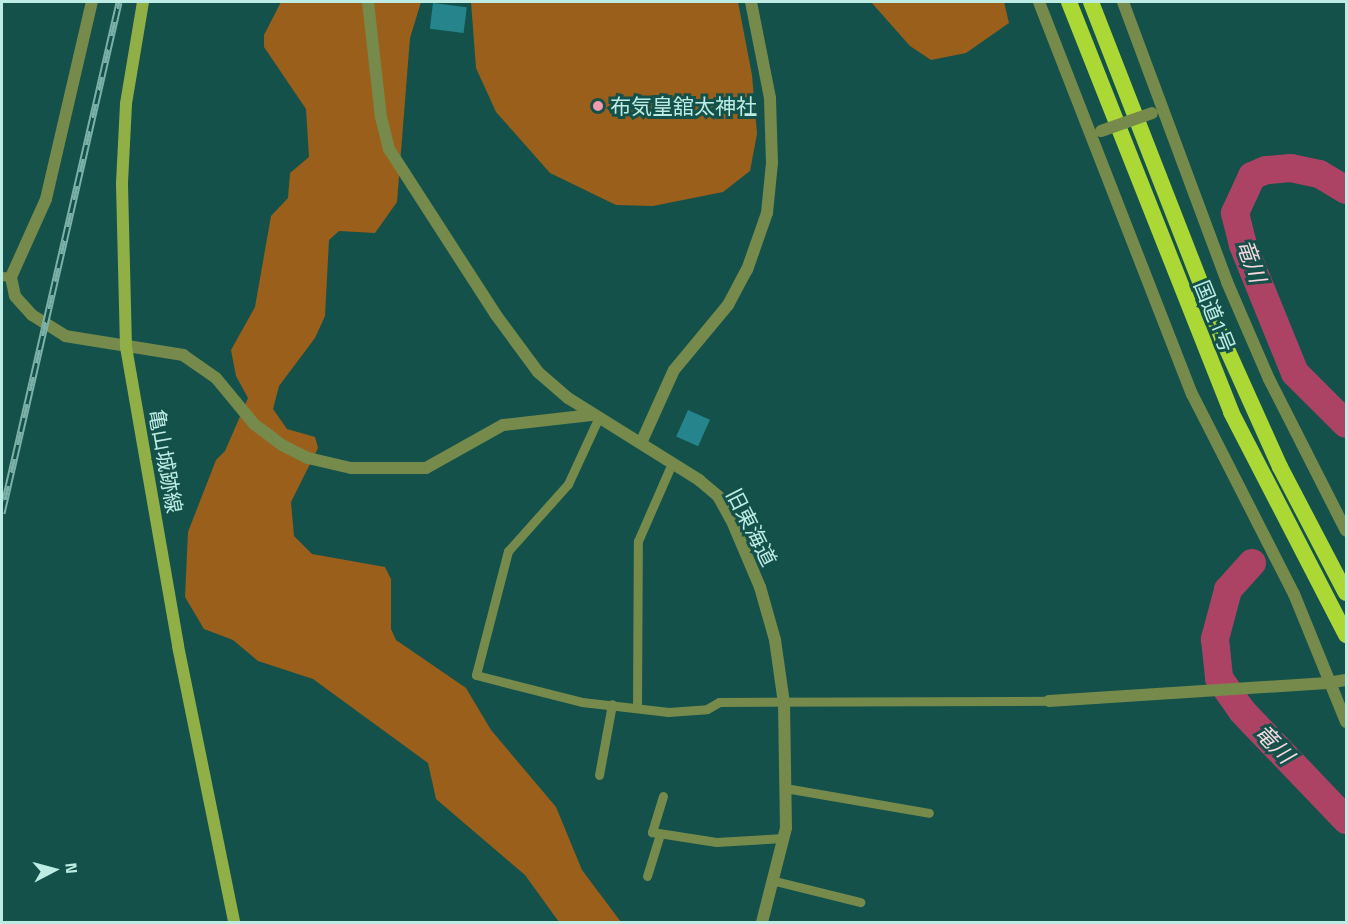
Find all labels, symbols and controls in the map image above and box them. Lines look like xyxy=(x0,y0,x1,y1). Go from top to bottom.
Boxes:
place label: 布気皇舘太神社 xyxy=(610,93,757,119)
marker: 布気皇舘太神社 xyxy=(591,99,605,113)
water label: 竜川 xyxy=(1231,236,1271,286)
street label: 国道1号 xyxy=(1189,277,1241,355)
street label: 亀山城跡線 xyxy=(144,407,188,515)
street label: 旧東海道 xyxy=(722,484,782,570)
water label: 竜川 xyxy=(1249,719,1299,769)
north arrow xyxy=(24,840,84,900)
text: N xyxy=(59,861,84,875)

